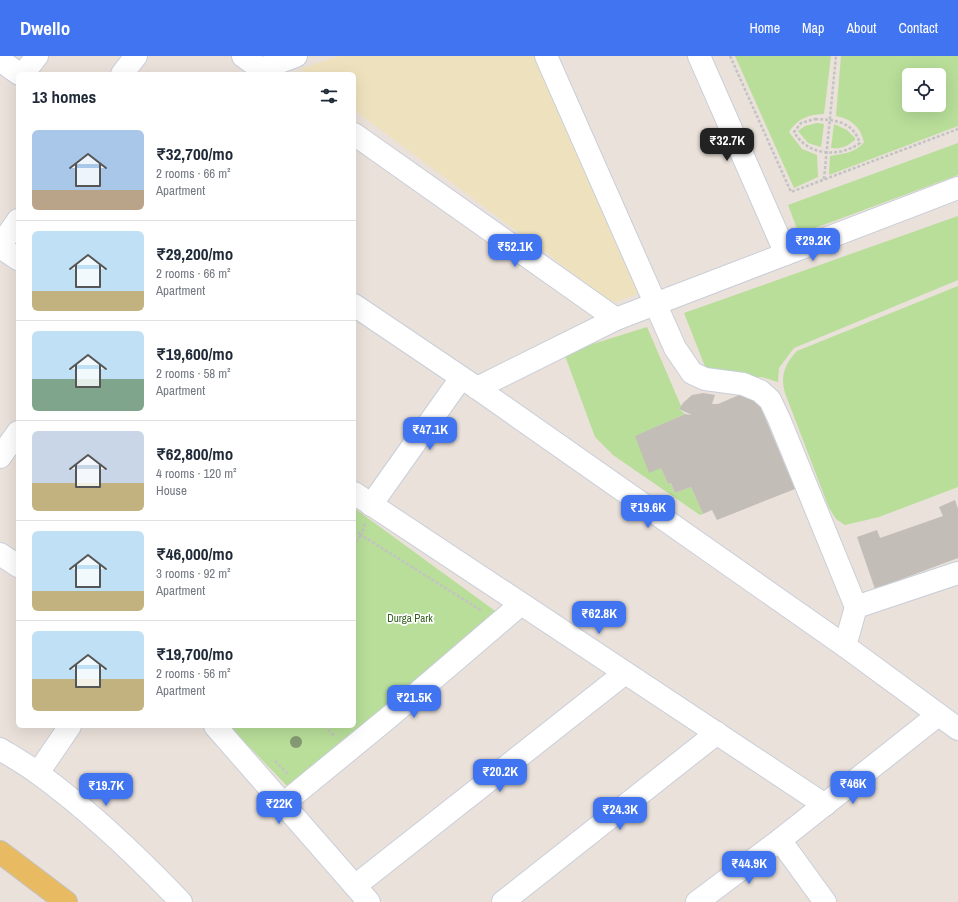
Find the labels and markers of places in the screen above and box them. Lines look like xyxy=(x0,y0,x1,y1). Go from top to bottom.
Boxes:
pin: ₹32.7K xyxy=(694,128,760,162)
pin: ₹29.2K xyxy=(780,228,846,262)
pin: ₹52.1K xyxy=(482,234,548,268)
pin: ₹47.1K xyxy=(397,417,463,451)
pin: ₹19.6K xyxy=(615,495,681,529)
pin: ₹62.8K xyxy=(566,601,632,635)
pin: ₹21.5K xyxy=(381,685,447,719)
pin: ₹20.2K xyxy=(467,759,533,793)
pin: ₹46K xyxy=(829,771,877,805)
pin: ₹19.7K xyxy=(73,773,139,807)
pin: ₹22K xyxy=(255,791,303,825)
pin: ₹24.3K xyxy=(587,797,653,831)
pin: ₹44.9K xyxy=(716,851,782,885)

